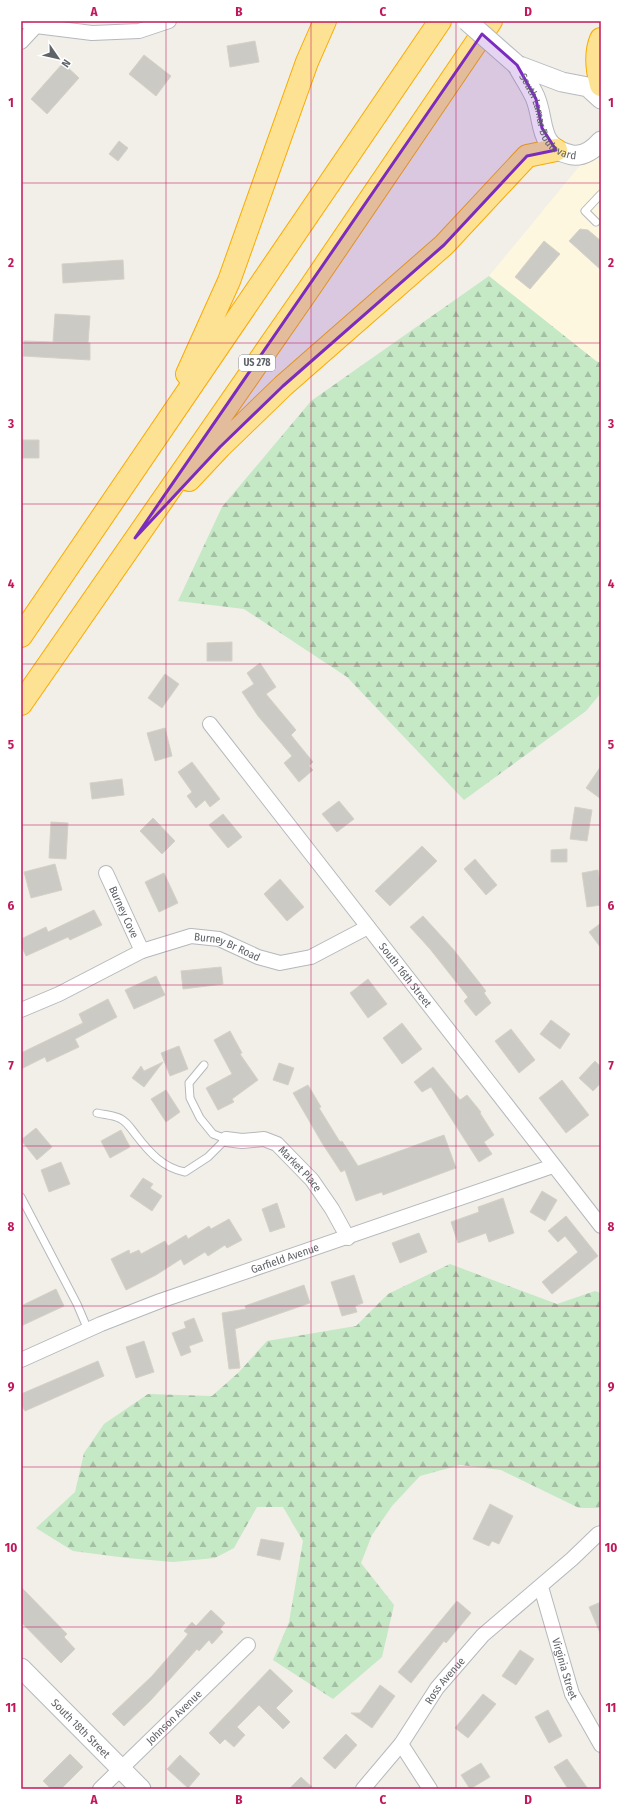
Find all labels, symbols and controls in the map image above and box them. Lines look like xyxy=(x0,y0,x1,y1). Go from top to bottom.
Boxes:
text: A xyxy=(89,4,98,19)
text: B xyxy=(235,4,243,19)
text: C xyxy=(380,4,387,19)
text: D xyxy=(524,4,532,19)
north arrow xyxy=(38,38,78,78)
text: N xyxy=(59,57,73,70)
street label: South Lamar Boulevard xyxy=(517,71,577,162)
text: 1 xyxy=(8,95,14,110)
text: 1 xyxy=(608,95,614,110)
text: 2 xyxy=(7,255,14,270)
text: 2 xyxy=(607,255,614,270)
road number: US 278 xyxy=(239,355,275,371)
text: 3 xyxy=(7,416,14,431)
text: 3 xyxy=(607,416,614,431)
text: 4 xyxy=(8,576,15,591)
text: 4 xyxy=(608,576,615,591)
text: 5 xyxy=(8,737,14,752)
text: 5 xyxy=(608,737,614,752)
street label: Burney Cove xyxy=(106,884,142,940)
text: 6 xyxy=(8,898,15,913)
text: 6 xyxy=(608,898,615,913)
street label: Burney Br Road xyxy=(194,930,262,964)
street label: South 16th Street xyxy=(376,940,435,1010)
text: 7 xyxy=(8,1058,14,1073)
text: 7 xyxy=(608,1058,614,1073)
street label: Market Place xyxy=(276,1143,324,1194)
text: 8 xyxy=(8,1219,15,1234)
text: 8 xyxy=(608,1219,615,1234)
street label: Garfield Avenue xyxy=(249,1240,321,1276)
text: 9 xyxy=(8,1379,15,1394)
text: 9 xyxy=(608,1379,615,1394)
text: 10 xyxy=(5,1540,17,1555)
text: 10 xyxy=(605,1540,617,1555)
street label: Virginia Street xyxy=(550,1636,581,1702)
street label: Ross Avenue xyxy=(422,1654,467,1706)
street label: Johnson Avenue xyxy=(143,1687,204,1747)
street label: South 18th Street xyxy=(49,1696,113,1761)
text: 11 xyxy=(6,1700,16,1715)
text: 11 xyxy=(606,1700,616,1715)
text: A xyxy=(89,1792,98,1807)
text: B xyxy=(235,1792,243,1807)
text: C xyxy=(380,1792,387,1807)
text: D xyxy=(524,1792,532,1807)

